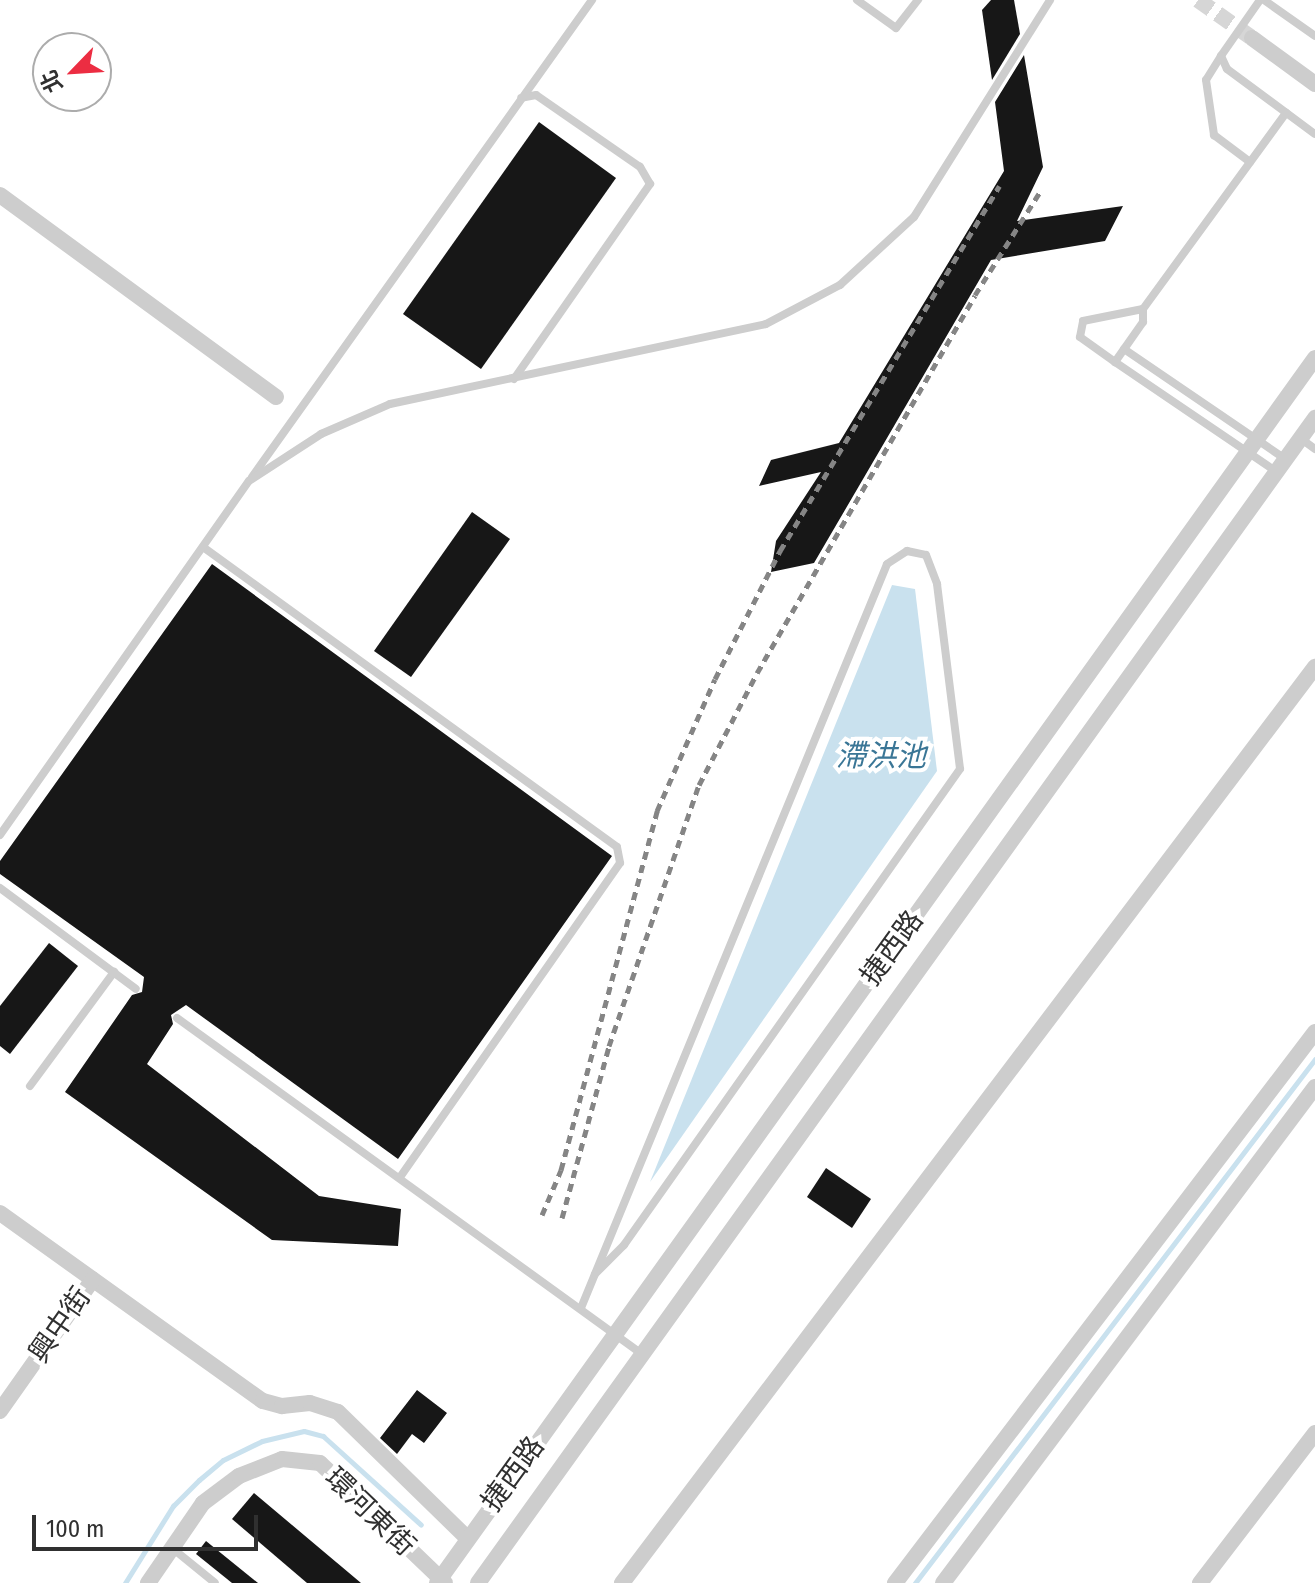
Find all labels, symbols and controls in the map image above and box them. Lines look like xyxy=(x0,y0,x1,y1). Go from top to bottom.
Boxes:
north arrow xyxy=(32,32,112,112)
text: 北 xyxy=(35,66,68,97)
water label: 滯洪池 xyxy=(836,738,926,774)
street label: 捷西路 xyxy=(854,904,930,992)
street label: 興中街 xyxy=(22,1281,98,1369)
street label: 捷西路 xyxy=(475,1430,551,1518)
street label: 環河東街 xyxy=(318,1461,422,1563)
scale bar xyxy=(36,1499,262,1549)
text: 100 m xyxy=(46,1515,104,1543)

